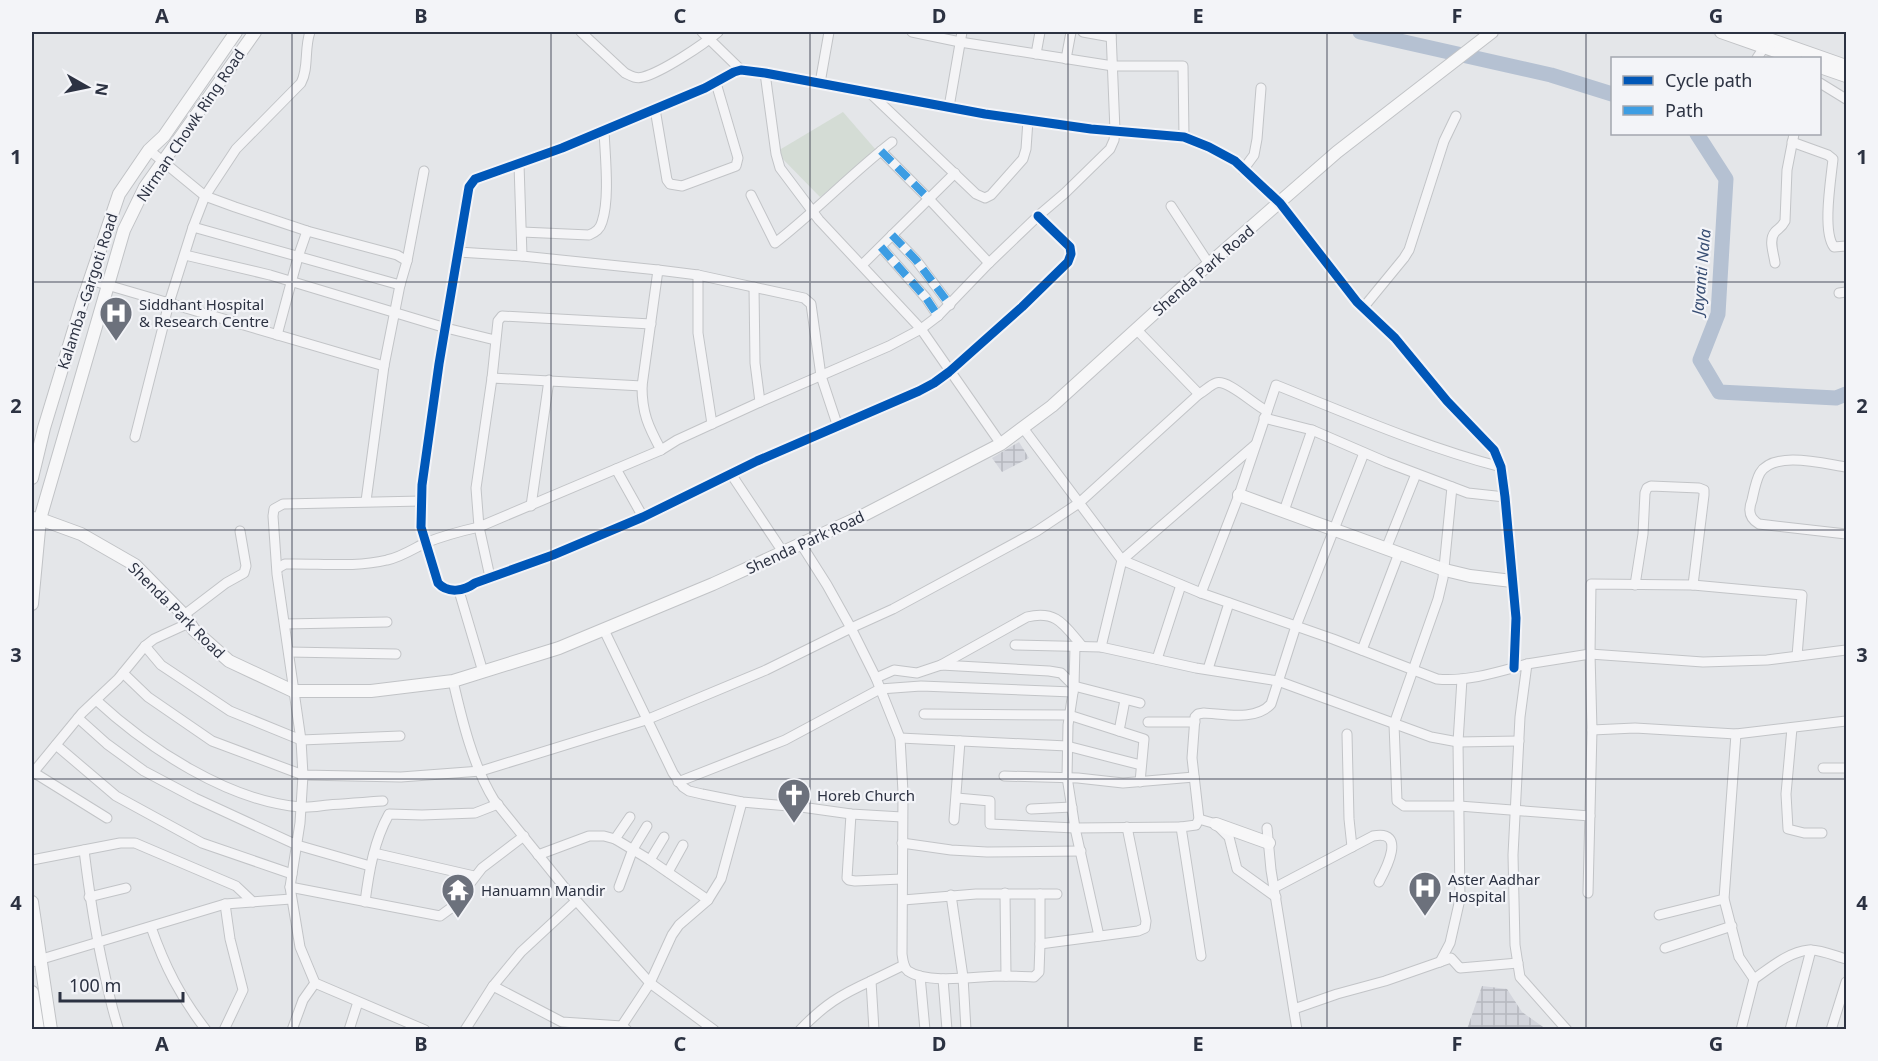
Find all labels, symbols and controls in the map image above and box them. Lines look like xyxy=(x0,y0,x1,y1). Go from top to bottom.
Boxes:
text: A xyxy=(155,2,169,29)
text: B xyxy=(414,2,428,29)
text: C xyxy=(674,2,687,29)
text: D xyxy=(932,2,946,29)
text: E xyxy=(1192,2,1204,29)
text: F xyxy=(1452,2,1462,29)
text: G xyxy=(1709,2,1723,29)
street label: Nirman Chowk Ring Road xyxy=(131,45,249,205)
north arrow xyxy=(57,57,117,117)
legend xyxy=(1611,57,1821,135)
text: Cycle path xyxy=(1665,68,1752,92)
text: N xyxy=(90,81,114,97)
text: Path xyxy=(1665,98,1704,122)
text: 1 xyxy=(10,143,22,170)
text: 1 xyxy=(1856,143,1868,170)
street label: Kalamba -Gargoti Road xyxy=(52,210,122,372)
street label: Shenda Park Road xyxy=(1148,220,1258,320)
water label: Jayanti Nala xyxy=(1686,228,1716,319)
place label: Siddhant Hospital & Research Centre xyxy=(139,294,269,331)
hospital icon: Siddhant Hospital & Research Centre xyxy=(98,295,134,342)
text: 2 xyxy=(10,392,22,419)
text: 2 xyxy=(1856,392,1868,419)
street label: Shenda Park Road xyxy=(743,506,867,578)
street label: Shenda Park Road xyxy=(125,558,229,662)
text: 3 xyxy=(10,641,22,668)
text: 3 xyxy=(1856,641,1868,668)
church icon: Horeb Church xyxy=(776,777,812,824)
place label: Horeb Church xyxy=(817,785,915,805)
place label: Aster Aadhar Hospital xyxy=(1448,869,1540,906)
hospital icon: Aster Aadhar Hospital xyxy=(1407,870,1443,917)
temple icon: Hanuamn Mandir xyxy=(440,872,476,919)
place label: Hanuamn Mandir xyxy=(481,880,605,900)
text: 4 xyxy=(10,889,22,916)
text: 4 xyxy=(1856,889,1868,916)
scale bar xyxy=(60,965,183,1003)
text: 100 m xyxy=(69,973,121,997)
text: A xyxy=(155,1030,169,1057)
text: B xyxy=(414,1030,428,1057)
text: C xyxy=(674,1030,687,1057)
text: D xyxy=(932,1030,946,1057)
text: E xyxy=(1192,1030,1204,1057)
text: F xyxy=(1452,1030,1462,1057)
text: G xyxy=(1709,1030,1723,1057)

